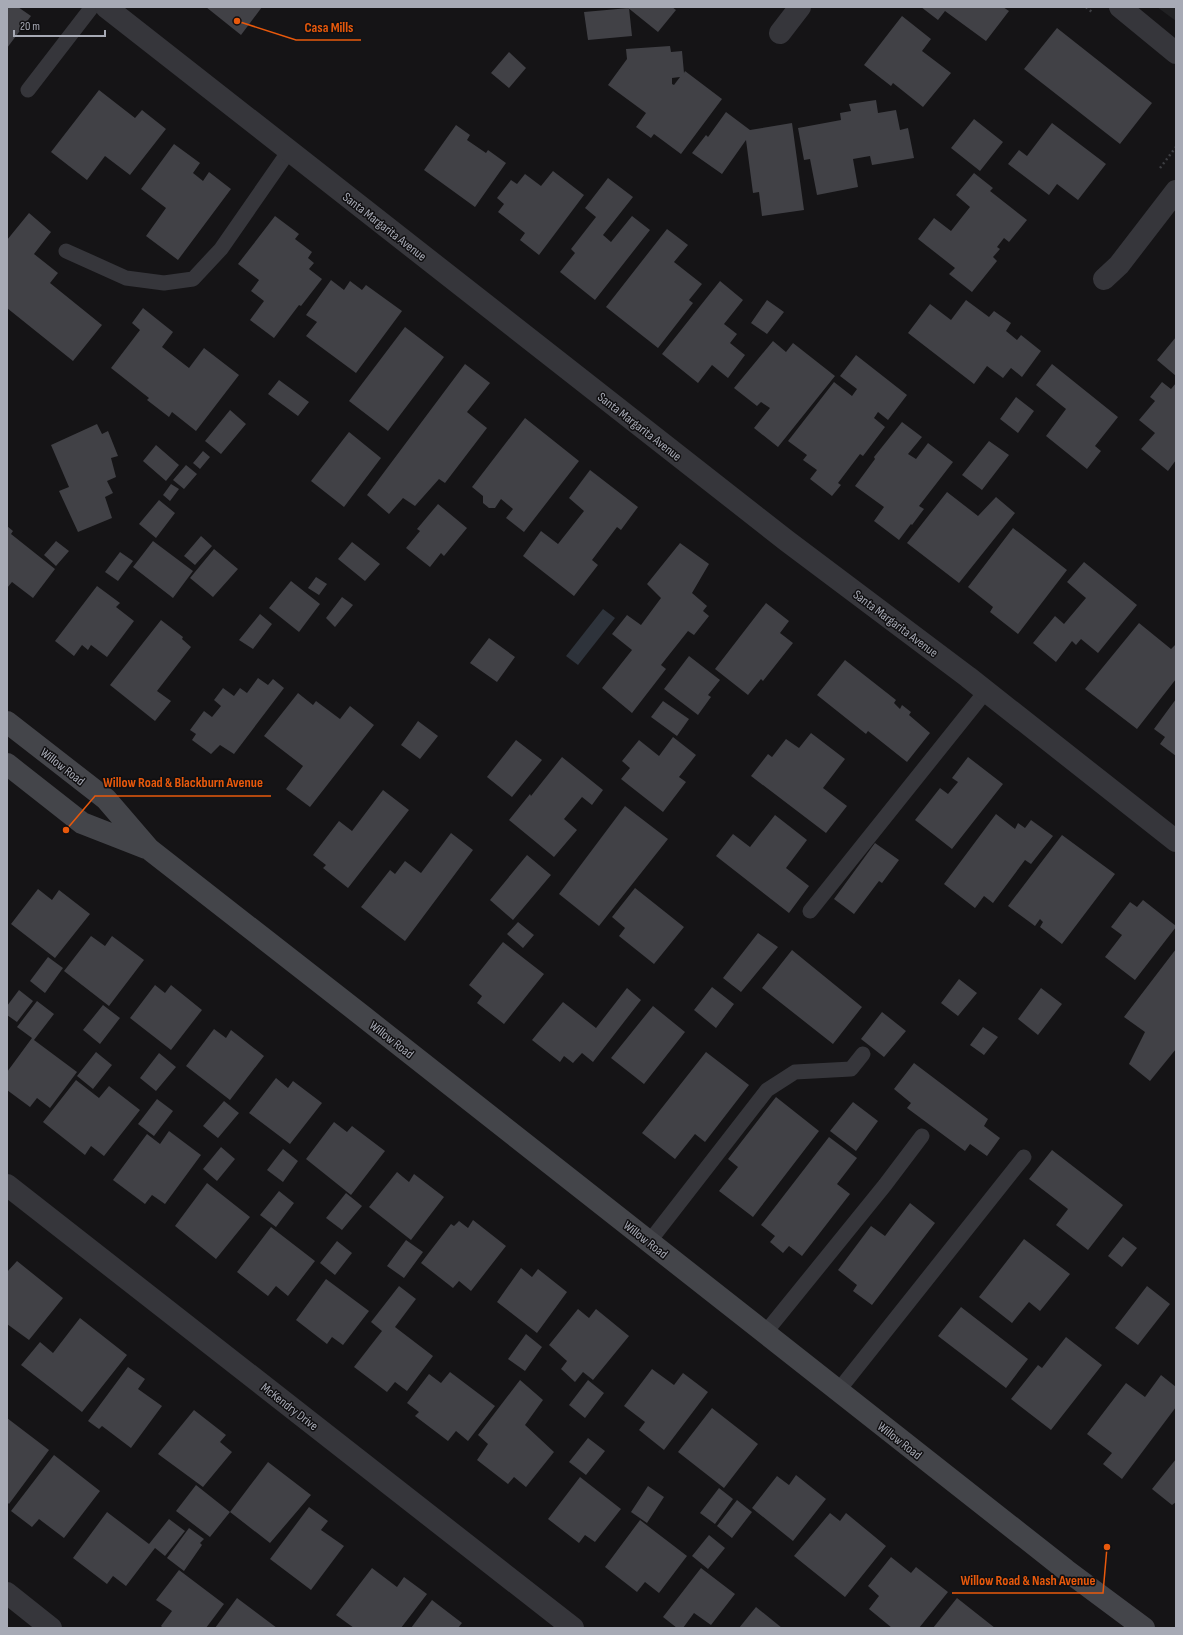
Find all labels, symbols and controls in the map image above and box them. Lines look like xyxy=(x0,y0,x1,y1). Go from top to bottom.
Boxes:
scale bar xyxy=(14,12,105,38)
callout: Casa Mills xyxy=(296,14,361,40)
text: 20 m xyxy=(20,19,40,34)
text: Casa Mills xyxy=(305,19,353,36)
street label: Santa Margarita Avenue xyxy=(339,189,430,265)
street label: Santa Margarita Avenue xyxy=(594,389,685,465)
street label: Santa Margarita Avenue xyxy=(850,587,941,661)
street label: Willow Road xyxy=(37,744,88,789)
callout: Willow Road & Blackburn Avenue xyxy=(95,770,271,796)
text: Willow Road & Blackburn Avenue xyxy=(103,774,263,791)
street label: Willow Road xyxy=(366,1017,417,1062)
street label: Willow Road xyxy=(620,1217,671,1262)
street label: McKendry Drive xyxy=(258,1379,321,1434)
street label: Willow Road xyxy=(874,1418,925,1463)
callout: Willow Road & Nash Avenue xyxy=(952,1567,1103,1593)
text: Willow Road & Nash Avenue xyxy=(961,1572,1095,1589)

